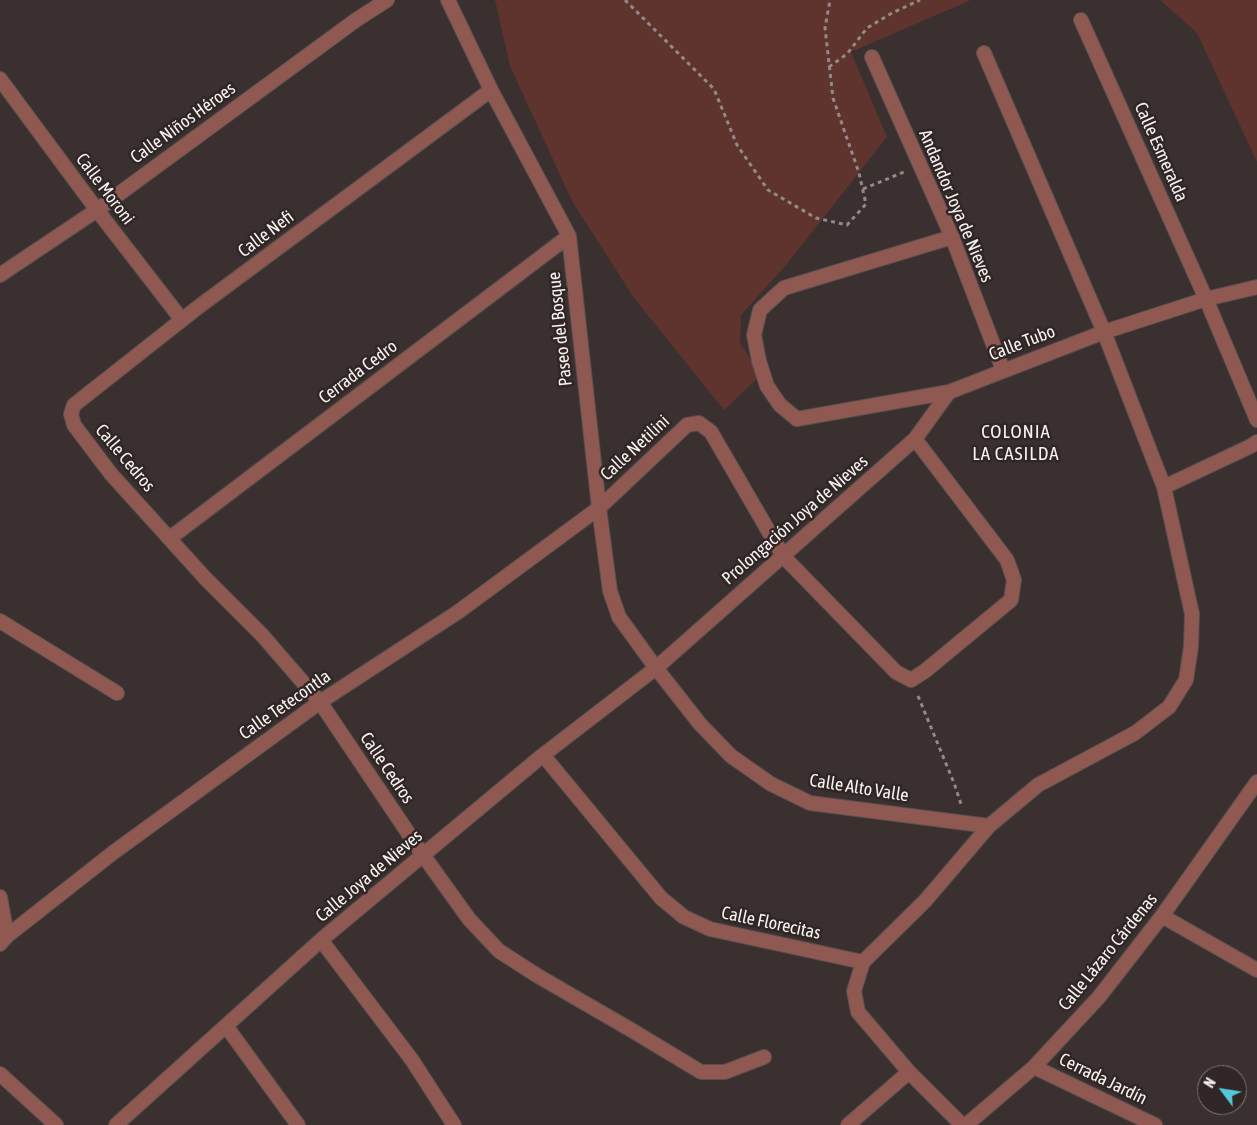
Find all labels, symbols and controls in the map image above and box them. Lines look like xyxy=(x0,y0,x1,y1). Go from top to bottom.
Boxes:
street label: Calle Niños Héroes xyxy=(126,78,240,168)
street label: Calle Esmeralda xyxy=(1129,99,1193,205)
street label: Andandor Joya de Nieves xyxy=(914,126,998,286)
street label: Calle Moroni xyxy=(71,149,139,229)
street label: Calle Nefi xyxy=(234,206,298,262)
street label: Paseo del Bosque xyxy=(543,271,577,387)
street label: Calle Tubo xyxy=(986,321,1058,365)
street label: Cerrada Cedro xyxy=(314,335,402,409)
street label: Calle Netilini xyxy=(596,411,674,485)
street label: Calle Cedros xyxy=(91,420,159,496)
district label: COLONIA LA CASILDA xyxy=(971,421,1061,465)
street label: Prolongación Joya de Nieves xyxy=(718,451,872,589)
street label: Calle Tetecontla xyxy=(235,666,335,744)
street label: Calle Cedros xyxy=(355,728,419,808)
street label: Calle Alto Valle xyxy=(808,769,910,807)
street label: Calle Joya de Nieves xyxy=(311,825,427,927)
street label: Calle Lázaro Cárdenas xyxy=(1054,889,1162,1015)
street label: Calle Florecitas xyxy=(719,902,823,944)
street label: Cerrada Jardín xyxy=(1056,1048,1150,1110)
north arrow xyxy=(1197,1065,1247,1115)
text: N xyxy=(1201,1075,1219,1090)

